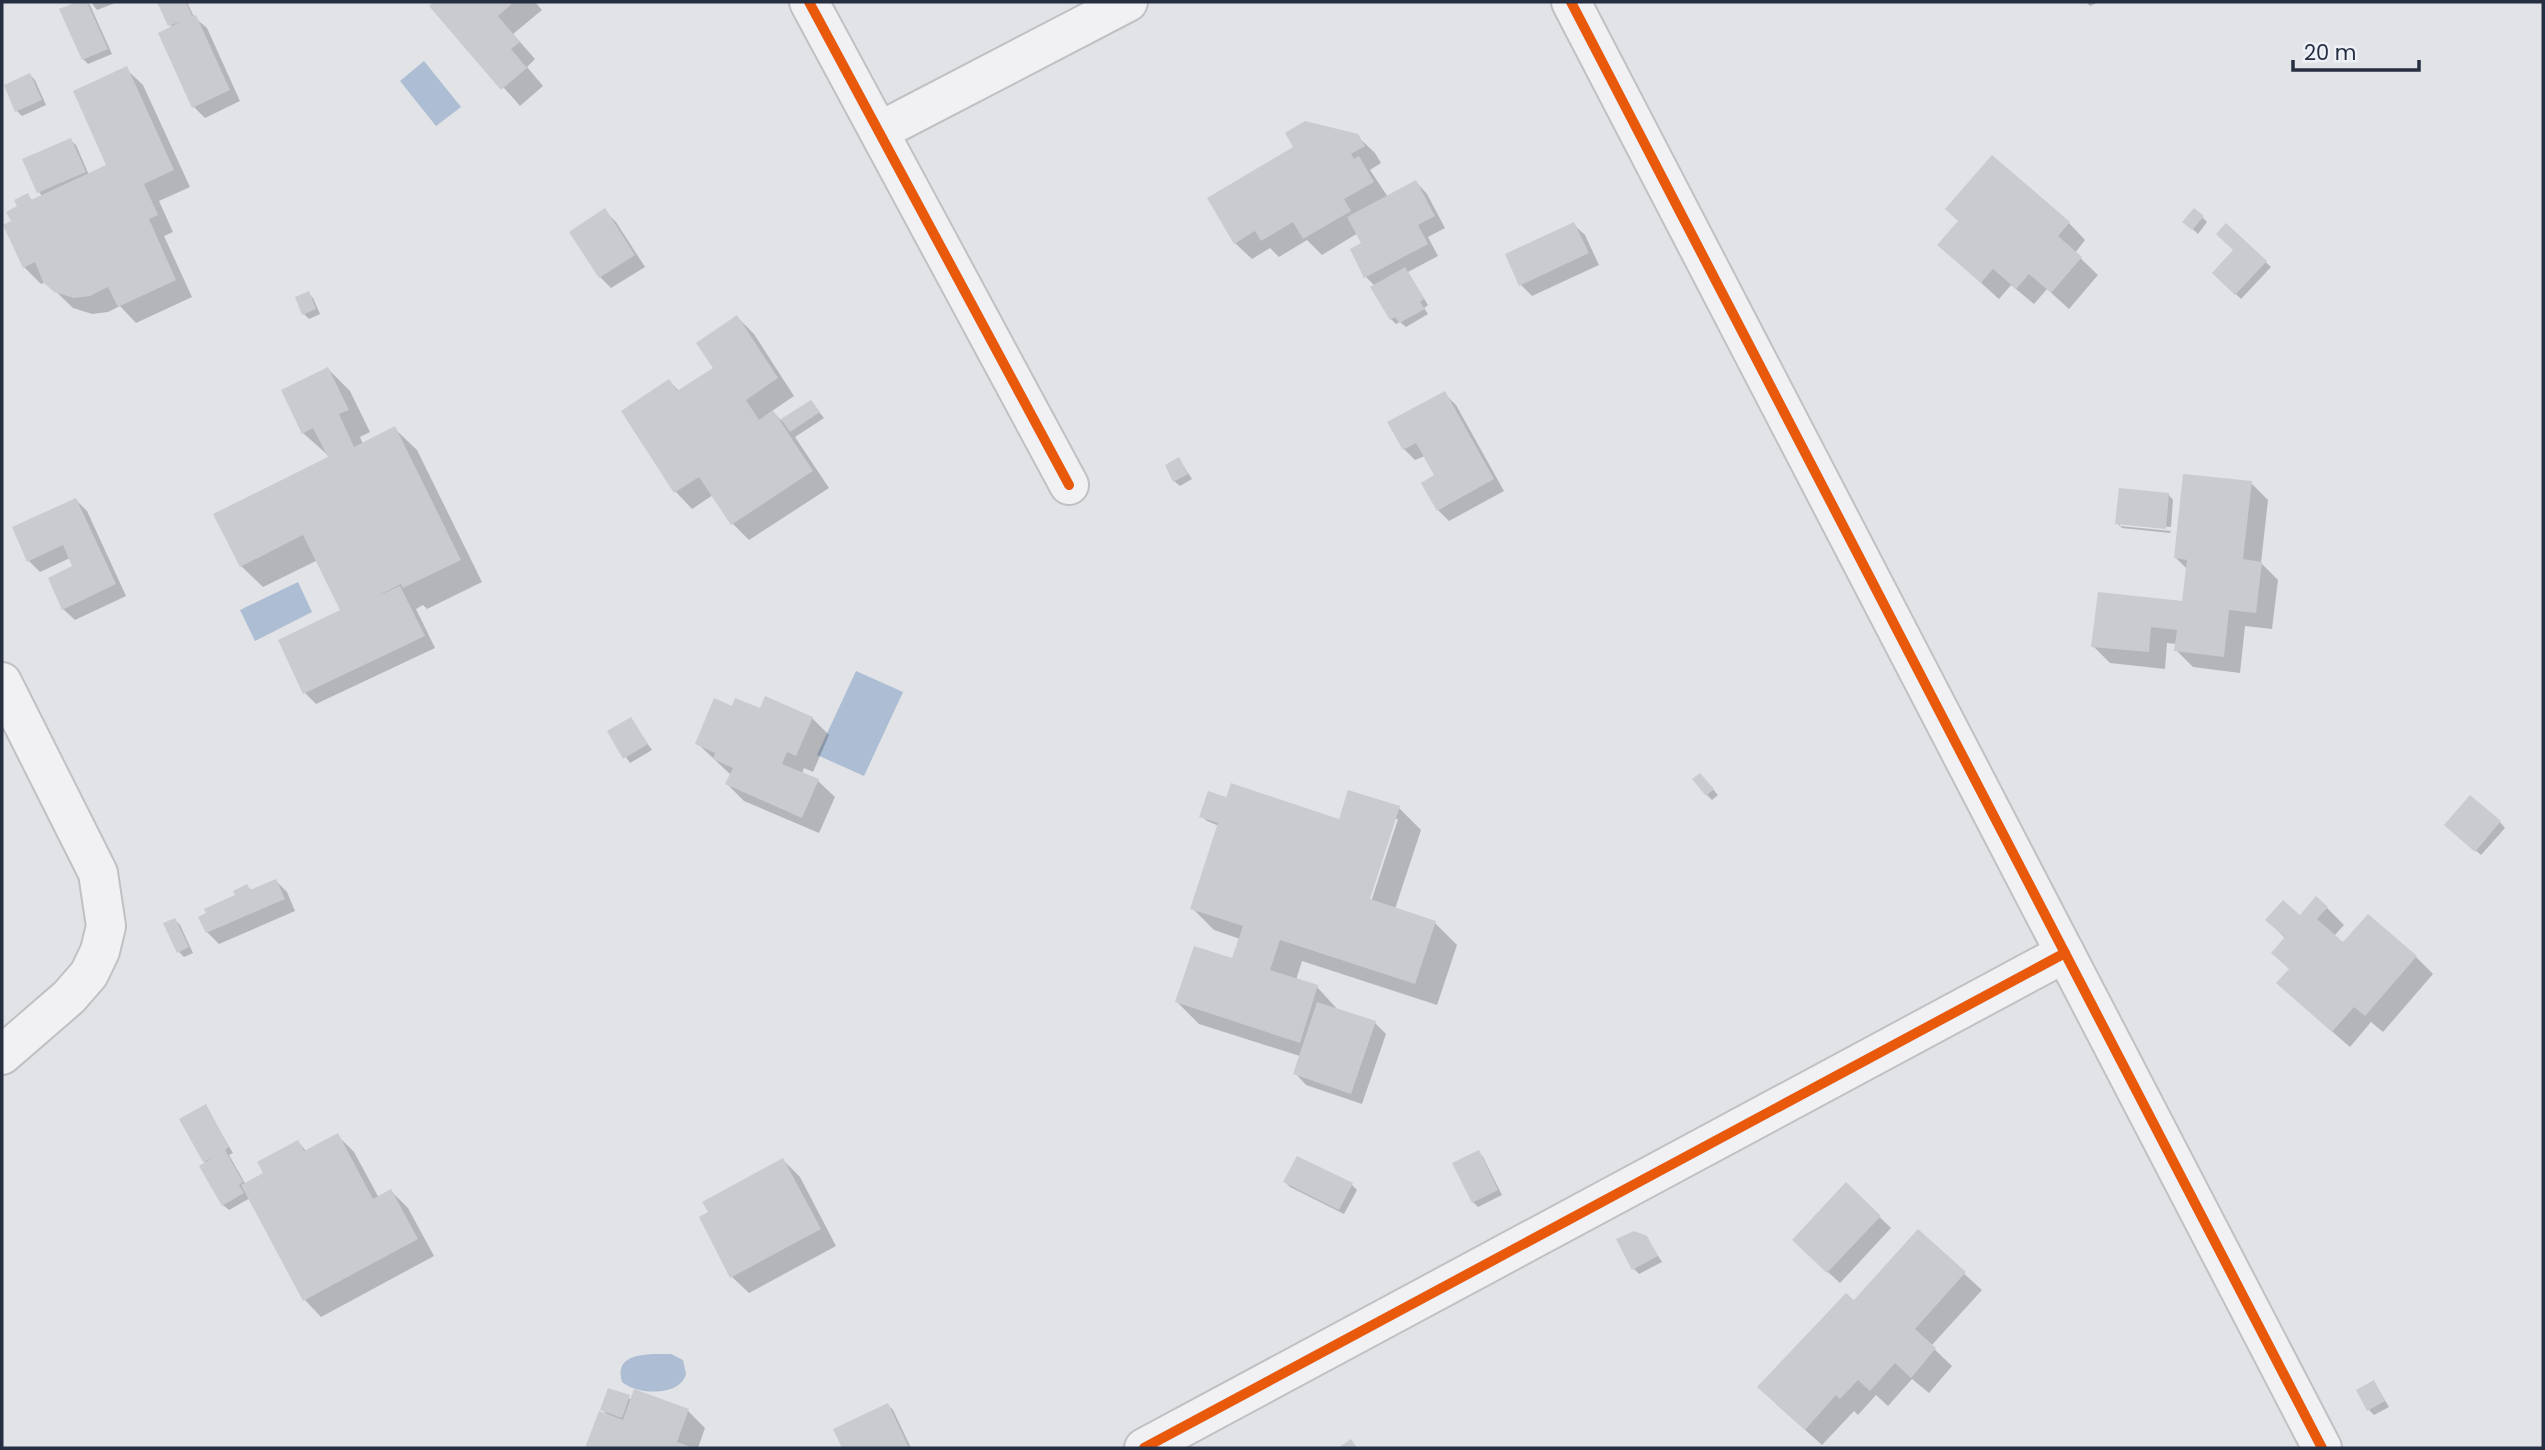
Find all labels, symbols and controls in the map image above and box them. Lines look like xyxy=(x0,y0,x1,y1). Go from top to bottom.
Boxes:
scale bar xyxy=(2293,28,2419,72)
text: 20 m xyxy=(2304,38,2357,67)

